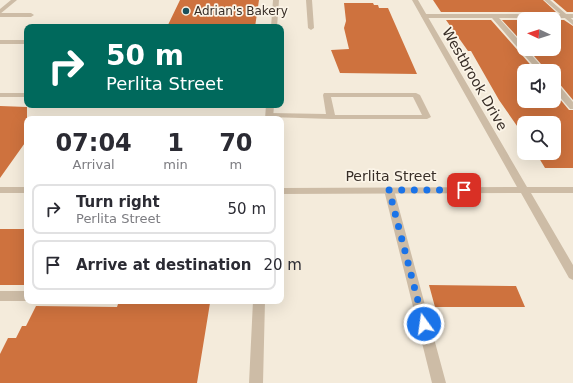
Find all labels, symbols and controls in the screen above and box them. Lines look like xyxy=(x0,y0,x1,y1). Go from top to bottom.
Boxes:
place label: Adrian's Bakery xyxy=(194,4,288,18)
marker: Adrian's Bakery xyxy=(181,6,191,16)
north arrow xyxy=(517,12,561,56)
map controls xyxy=(517,12,561,160)
street label: Westbrook Drive xyxy=(439,25,511,133)
text: 50 m xyxy=(106,39,184,72)
icon: right xyxy=(40,40,92,92)
button: sound xyxy=(517,64,561,108)
text: Perlita Street xyxy=(106,73,223,94)
button: search xyxy=(517,116,561,160)
text: 07:04 xyxy=(55,129,132,157)
text: 1 xyxy=(167,129,184,157)
text: 70 xyxy=(219,129,253,157)
text: Arrival xyxy=(72,157,115,172)
text: min xyxy=(163,157,188,172)
text: m xyxy=(230,157,242,172)
street label: Perlita Street xyxy=(345,168,437,184)
pin xyxy=(447,173,481,207)
icon: arrive xyxy=(453,179,475,201)
text: Turn right xyxy=(76,193,160,211)
icon: right xyxy=(42,198,64,220)
text: 50 m xyxy=(228,200,266,218)
text: Perlita Street xyxy=(76,211,161,226)
icon: arrive xyxy=(42,254,64,276)
text: Arrive at destination xyxy=(76,256,251,274)
text: 20 m xyxy=(263,256,302,274)
position arrow xyxy=(403,303,445,345)

